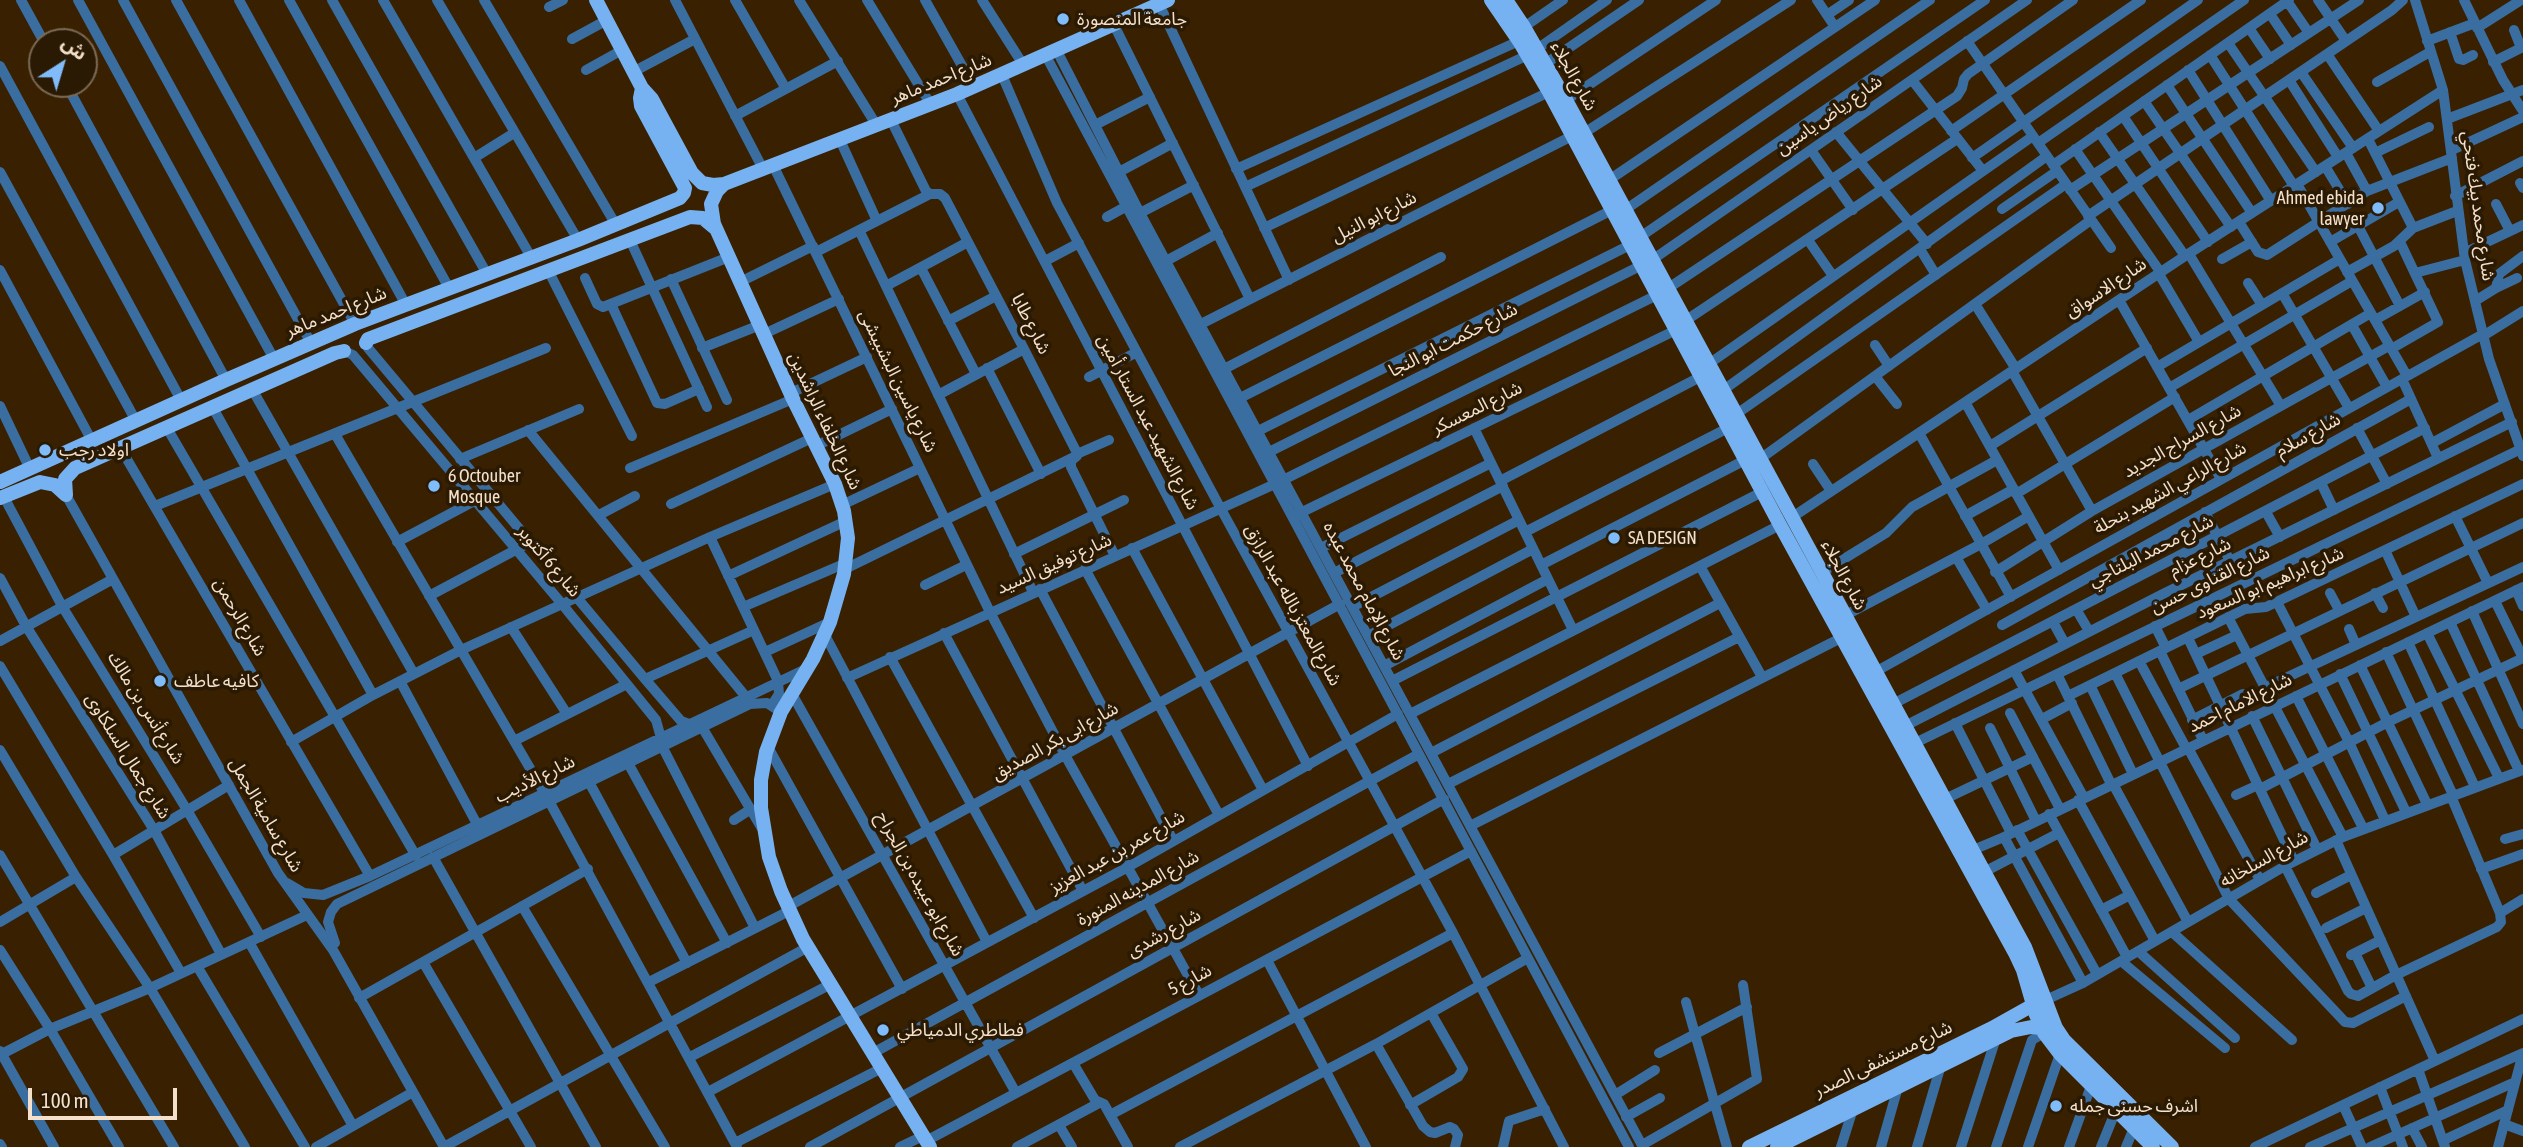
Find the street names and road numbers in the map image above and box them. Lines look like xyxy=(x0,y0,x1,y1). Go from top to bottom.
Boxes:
street label: شارع الجلاء xyxy=(1546,37,1602,115)
street label: شارع احمد ماهر xyxy=(887,49,995,109)
street label: شارع رياض ياسين xyxy=(1772,70,1886,160)
street label: شارع محمد بيك فتحي xyxy=(2457,130,2499,282)
street label: شارع ابو النيل xyxy=(1328,186,1420,248)
street label: شارع الاسواق xyxy=(2061,253,2151,323)
street label: شارع احمد ماهر xyxy=(282,282,390,342)
street label: شارع طابا xyxy=(1007,290,1055,358)
street label: شارع حكمت ابو النجا xyxy=(1385,298,1521,382)
street label: شارع ياسين البشبيشى xyxy=(854,306,942,456)
street label: شارع الشهيد عبد الستار أمين xyxy=(1093,330,1203,514)
street label: شارع الخلفاء الراشدين xyxy=(784,349,866,493)
street label: شارع المعسكر xyxy=(1428,377,1526,439)
street label: شارع السراج الجديد xyxy=(2119,400,2245,482)
street label: شارع سلام xyxy=(2272,408,2344,462)
street label: شارع الراعي الشهيد بنحلة xyxy=(2090,437,2250,539)
street label: شارع محمد البلتاجي xyxy=(2085,510,2217,592)
street label: شارع الإمام محمد عبده xyxy=(1318,518,1410,664)
street label: شارع 6 أكتوبر xyxy=(513,521,585,601)
street label: شارع المعتز بالله عبد الرازق xyxy=(1240,521,1346,689)
street label: شارع توفيق السيد xyxy=(993,529,1115,599)
street label: شارع عزام xyxy=(2165,533,2235,581)
street label: شارع الجلاء xyxy=(1817,536,1871,614)
street label: شارع القناوى حسن xyxy=(2147,542,2273,618)
street label: شارع ابراهيم ابو السعود xyxy=(2193,542,2347,624)
street label: شارع الرحمن xyxy=(209,574,271,660)
street label: شارع أنس بن مالك xyxy=(103,648,189,768)
street label: شارع الامام احمد xyxy=(2184,669,2296,737)
street label: شارع جمال السلكاوى xyxy=(81,689,175,823)
street label: شارع ابى بكر الصديق xyxy=(988,697,1122,785)
street label: شارع الأديب xyxy=(492,750,578,808)
street label: شارع سامية الجمل xyxy=(225,754,307,876)
street label: شارع عمر بن عبد العزيز xyxy=(1045,806,1189,898)
street label: شارع ابو عبيده بن الجراح xyxy=(871,808,969,960)
street label: شارع السلخانه xyxy=(2216,826,2312,892)
street label: شارع المدينه المنورة xyxy=(1073,845,1203,931)
street label: شارع رشدى xyxy=(1123,904,1205,962)
street label: شارع 5 xyxy=(1165,960,1215,1000)
street label: شارع مستشفى الصدر xyxy=(1810,1016,1956,1102)

